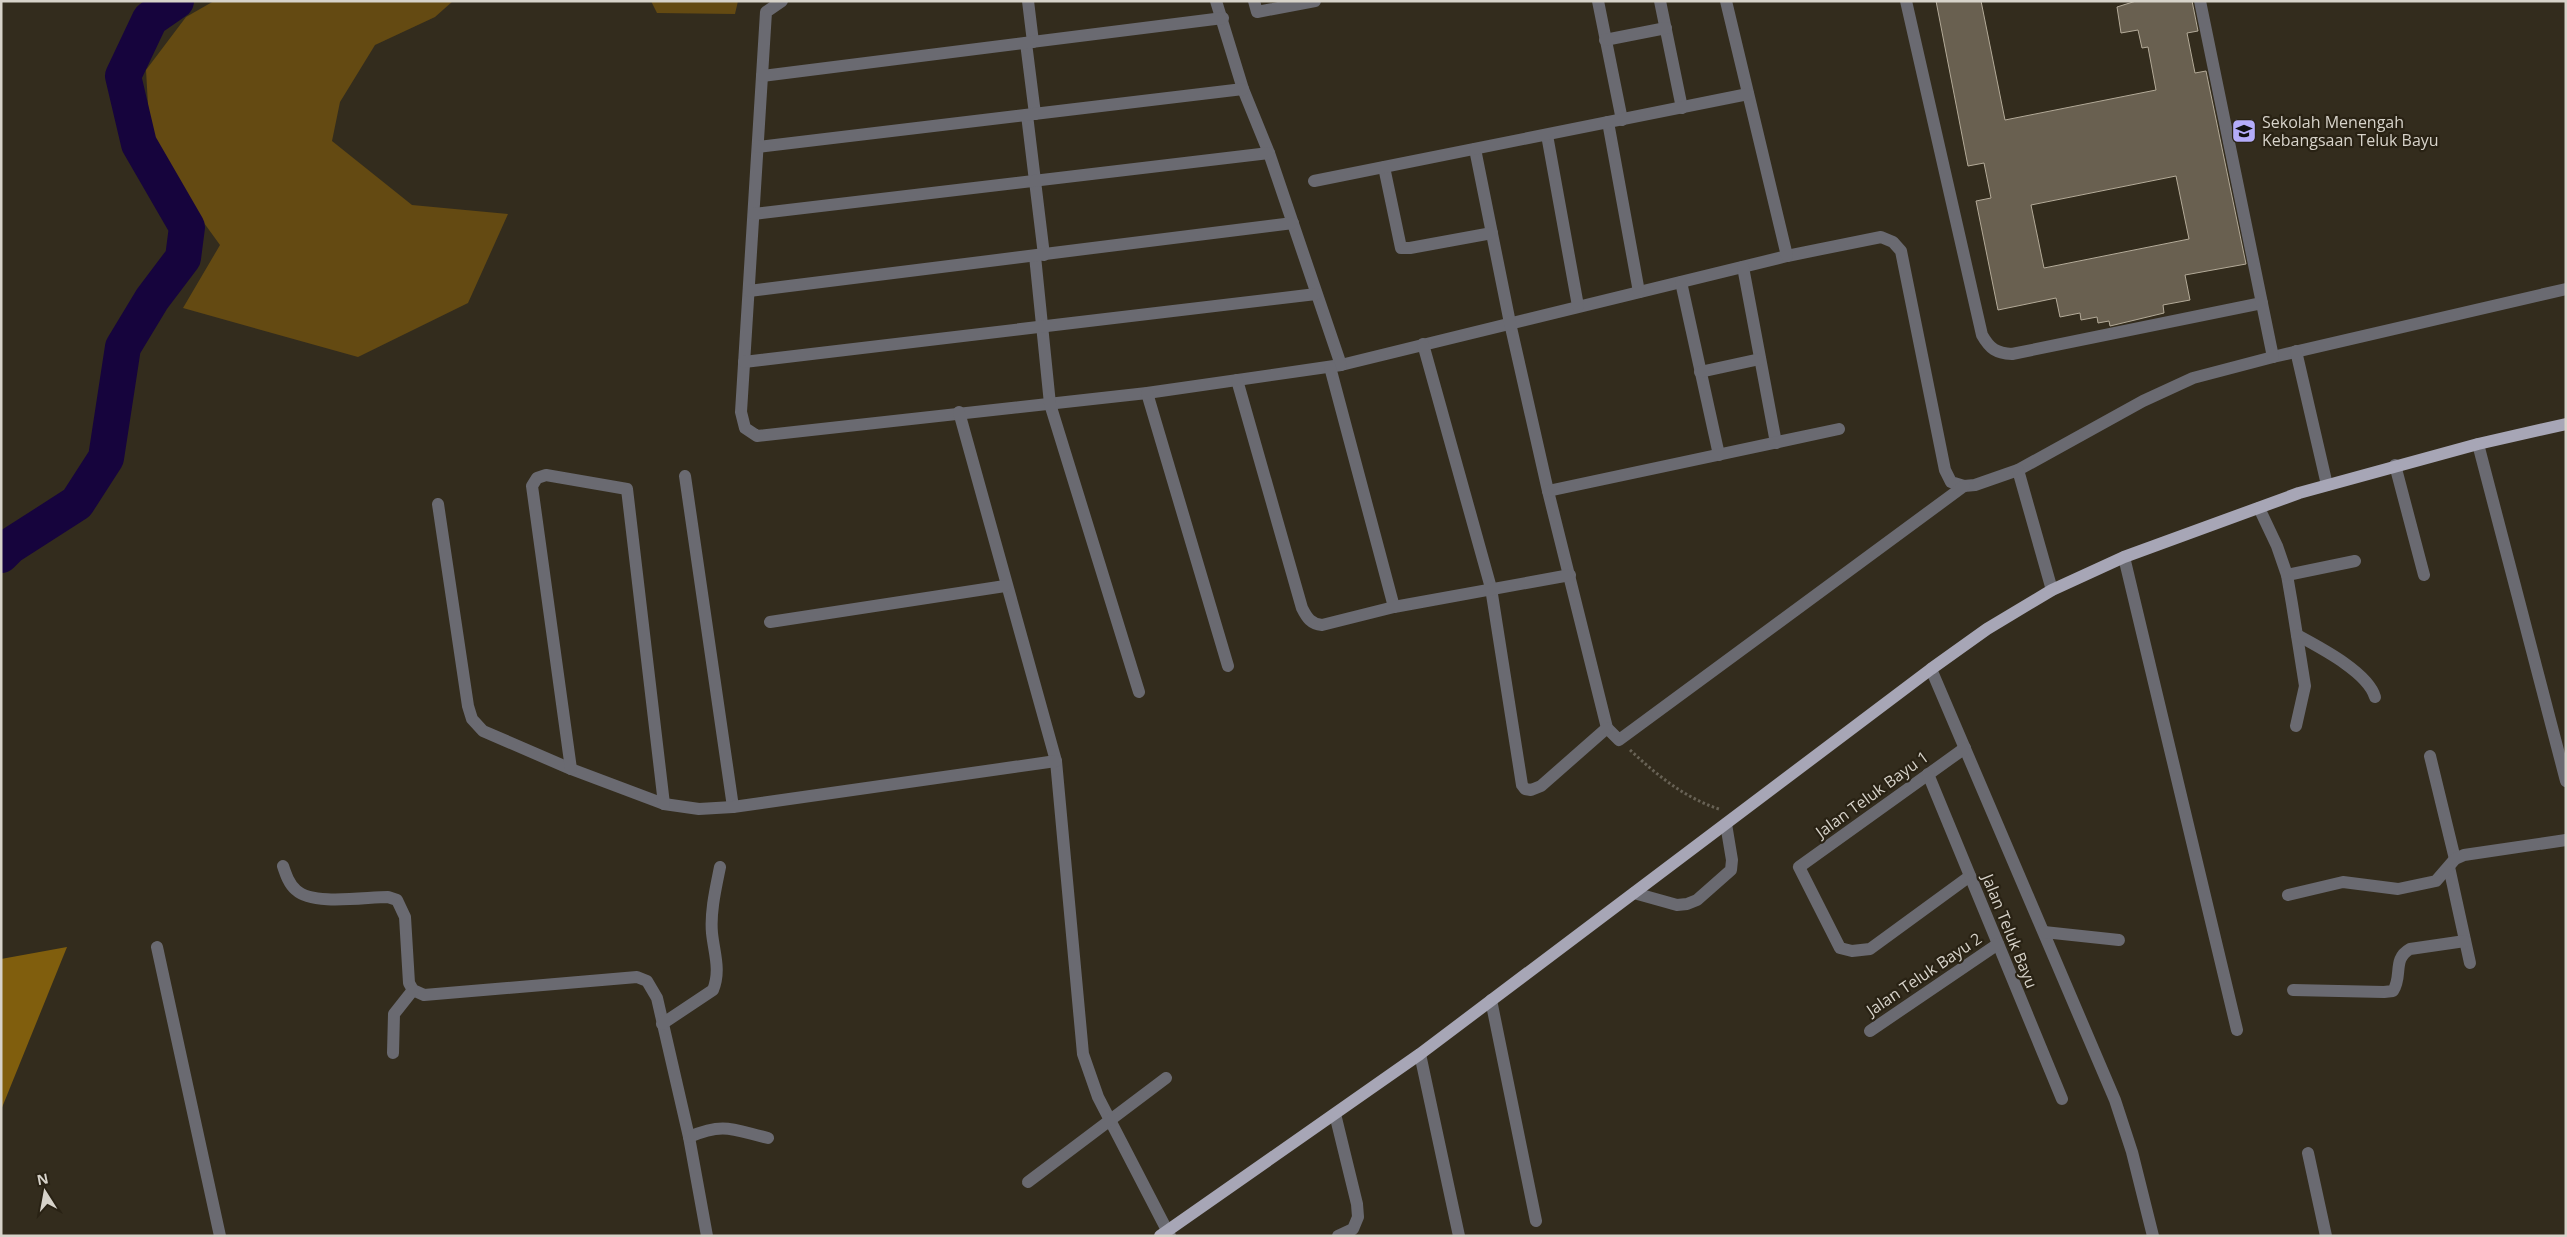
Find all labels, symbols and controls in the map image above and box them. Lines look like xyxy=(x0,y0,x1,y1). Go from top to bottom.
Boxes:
place label: Sekolah Menengah Kebangsaan Teluk Bayu xyxy=(2262,111,2439,151)
school or university icon: Sekolah Menengah Kebangsaan Teluk Bayu xyxy=(2231,118,2257,144)
street label: Jalan Teluk Bayu 1 xyxy=(1809,746,1933,844)
street label: Jalan Teluk Bayu xyxy=(1976,869,2043,991)
street label: Jalan Teluk Bayu 2 xyxy=(1860,927,1986,1022)
north arrow xyxy=(20,1167,70,1217)
text: N xyxy=(35,1168,50,1189)

